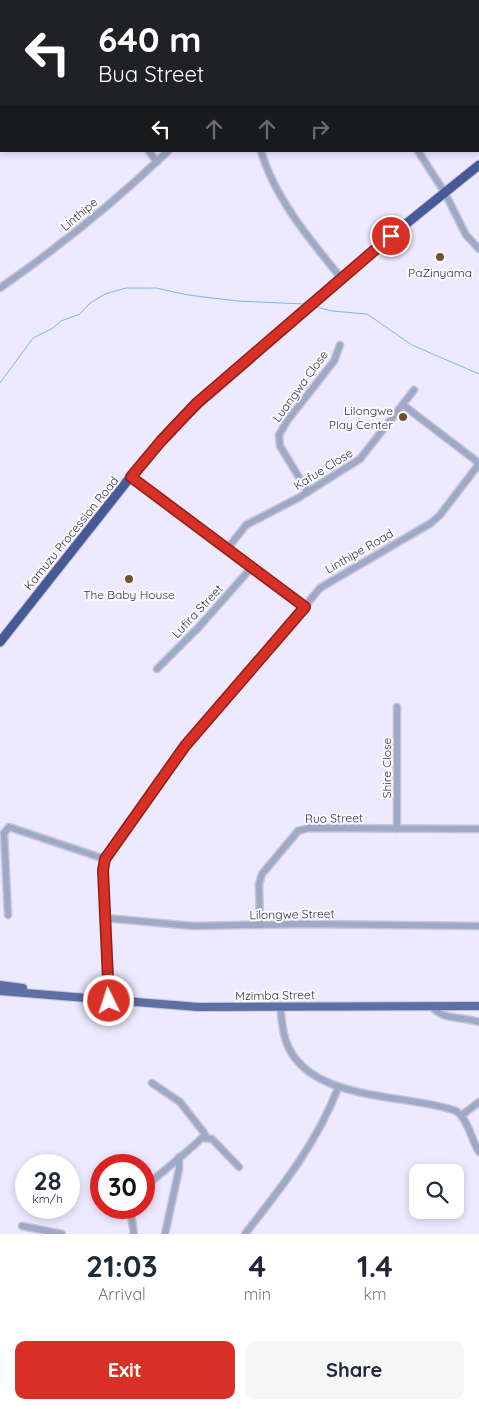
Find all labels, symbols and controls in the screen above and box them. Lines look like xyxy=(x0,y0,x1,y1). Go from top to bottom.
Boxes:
text: 640 m xyxy=(98,17,202,61)
icon: left xyxy=(15,20,80,85)
text: Bua Street xyxy=(98,60,204,88)
icon: left xyxy=(147,115,175,143)
icon: ahead xyxy=(200,115,228,143)
icon: ahead xyxy=(253,115,281,143)
icon: right xyxy=(306,115,334,143)
street label: Linthipe xyxy=(58,194,101,234)
pin xyxy=(370,215,412,257)
icon: arrive xyxy=(377,222,405,250)
marker: PaZinyama xyxy=(434,251,446,263)
place label: PaZinyama xyxy=(408,265,472,280)
street label: Luangwa Close xyxy=(269,347,331,425)
place label: Lilongwe Play Center xyxy=(329,403,393,432)
marker: Lilongwe Play Center xyxy=(397,411,409,423)
street label: Kafue Close xyxy=(291,445,355,493)
street label: Kamuzu Procession Road xyxy=(21,473,121,593)
street label: Linthipe Road xyxy=(322,525,396,577)
marker: The Baby House xyxy=(123,573,135,585)
street label: Lufira Street xyxy=(168,581,226,641)
place label: The Baby House xyxy=(83,587,175,602)
street label: Shire Close xyxy=(379,737,394,798)
street label: Ruo Street xyxy=(305,810,363,826)
street label: Lilongwe Street xyxy=(249,906,335,922)
position arrow xyxy=(82,974,134,1026)
street label: Mzimba Street xyxy=(235,987,315,1003)
speed limit sign: 30 xyxy=(90,1154,155,1219)
map controls xyxy=(409,1164,464,1219)
button: search xyxy=(409,1164,464,1219)
text: 28 xyxy=(34,1165,61,1196)
text: km/h xyxy=(32,1191,63,1206)
text: 21:03 xyxy=(86,1247,158,1285)
text: 4 xyxy=(248,1247,266,1285)
text: 1.4 xyxy=(357,1247,393,1285)
text: Arrival xyxy=(98,1284,146,1304)
text: min xyxy=(244,1284,271,1304)
text: km xyxy=(363,1284,387,1304)
button: Exit xyxy=(15,1341,235,1399)
button: Share xyxy=(245,1341,464,1399)

